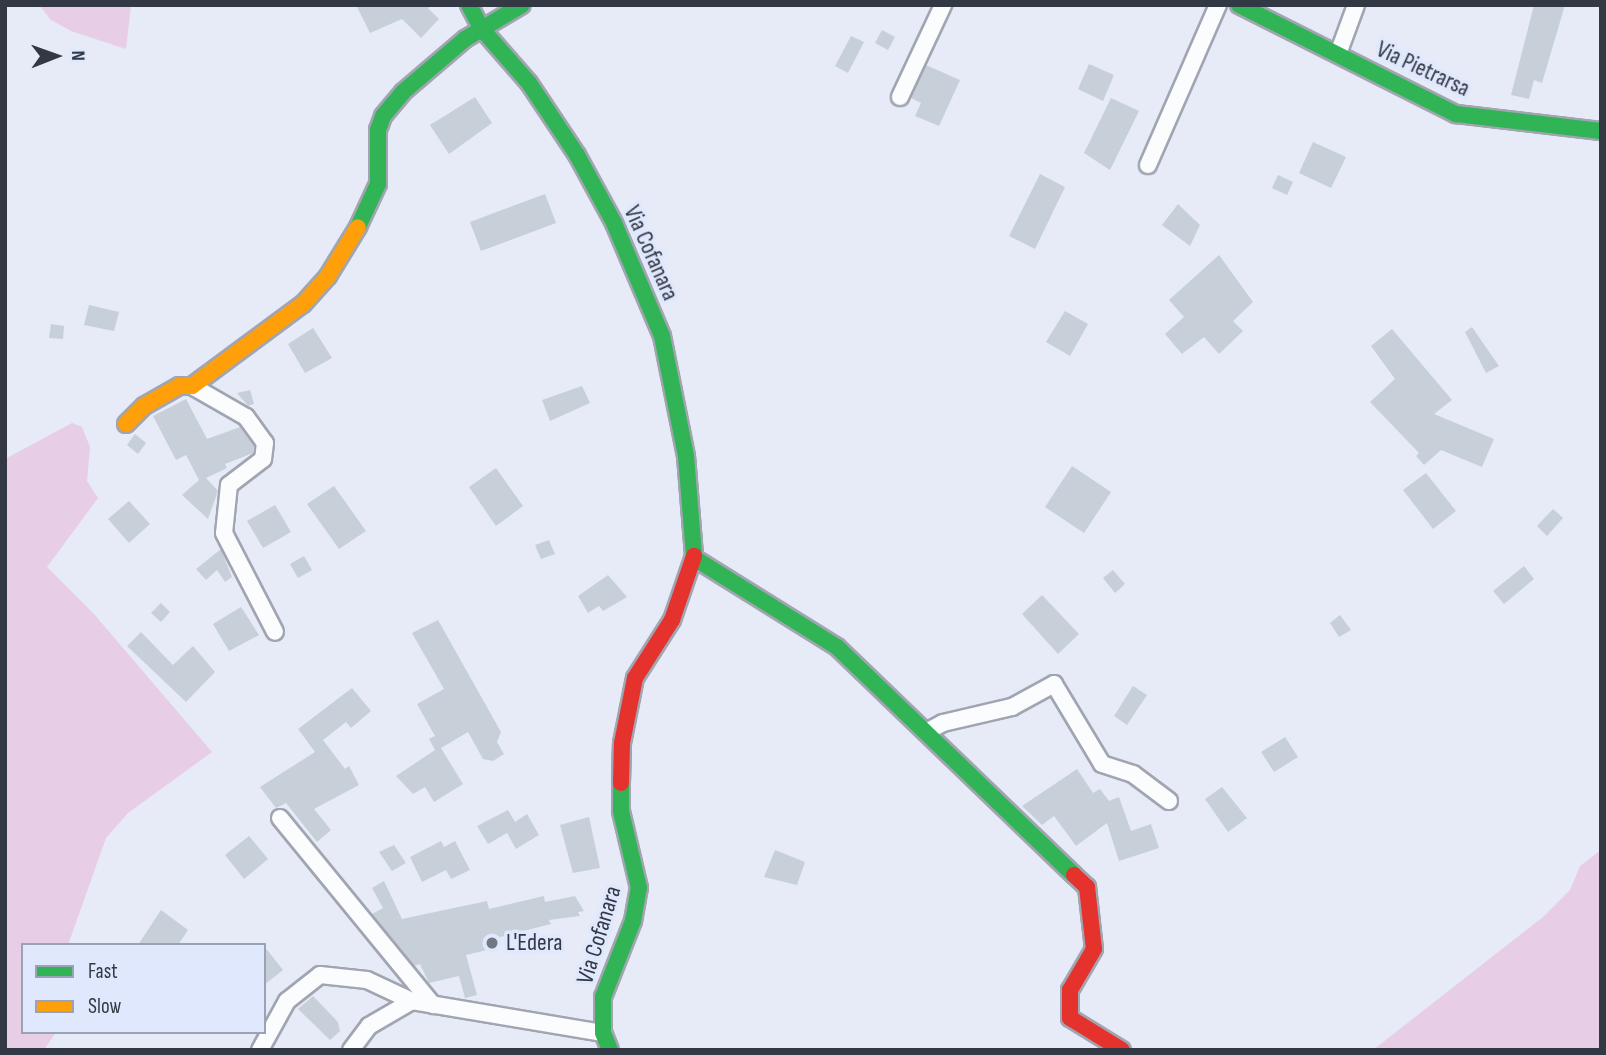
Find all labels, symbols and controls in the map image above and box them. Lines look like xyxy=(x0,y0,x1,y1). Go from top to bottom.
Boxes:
north arrow xyxy=(21,21,91,91)
street label: Via Pietrarsa xyxy=(1372,35,1474,103)
text: N xyxy=(66,50,89,61)
street label: Via Cofanara xyxy=(617,201,685,305)
street label: Via Cofanara xyxy=(570,883,628,987)
place label: L'Edera xyxy=(506,929,562,957)
marker: L'Edera xyxy=(484,935,500,951)
legend xyxy=(21,943,266,1034)
text: Fast xyxy=(88,959,118,984)
text: Slow xyxy=(88,994,121,1019)

